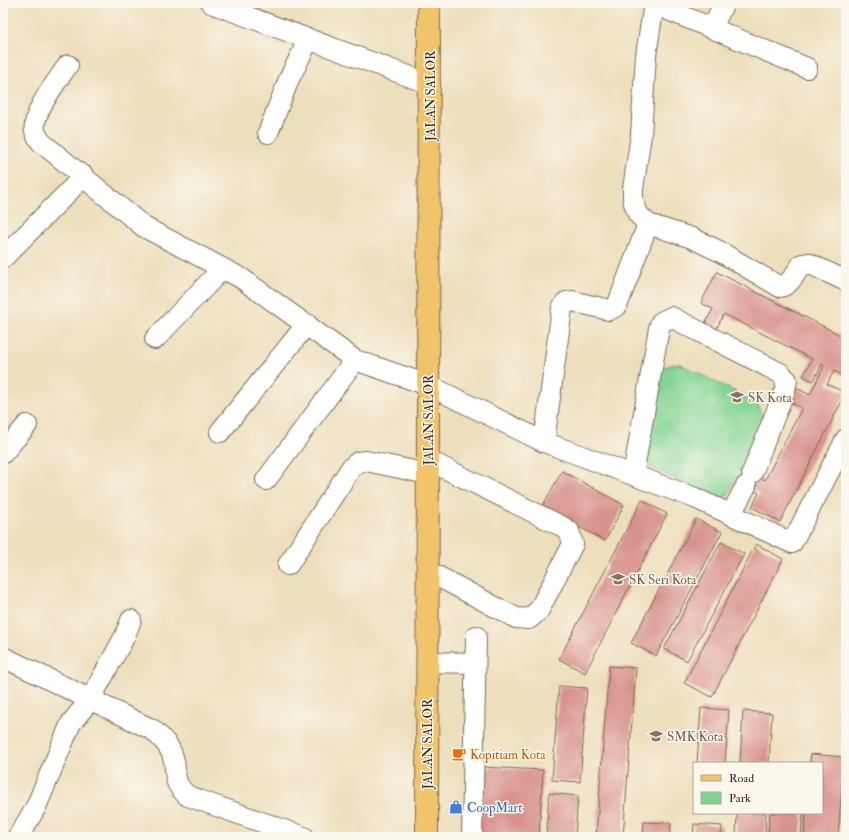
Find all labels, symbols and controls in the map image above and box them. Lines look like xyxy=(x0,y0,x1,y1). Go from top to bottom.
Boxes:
street label: JALAN SALOR xyxy=(423,50,439,142)
street label: JALAN SALOR xyxy=(421,374,437,466)
school or university icon: SK Kota xyxy=(729,389,745,405)
place label: SK Kota xyxy=(748,390,792,406)
school or university icon: SK Seri Kota xyxy=(610,571,626,587)
place label: SK Seri Kota xyxy=(629,572,697,588)
street label: JALAN SALOR xyxy=(420,698,436,790)
school or university icon: SMK Kota xyxy=(648,728,664,744)
place label: SMK Kota xyxy=(667,729,724,745)
cafe icon: Kopitiam Kota xyxy=(451,746,467,762)
place label: Kopitiam Kota xyxy=(470,747,546,764)
legend xyxy=(693,762,823,814)
text: Road xyxy=(729,771,754,786)
text: Park xyxy=(729,791,751,806)
shop icon: CoopMart xyxy=(448,799,464,815)
place label: CoopMart xyxy=(467,800,522,817)

